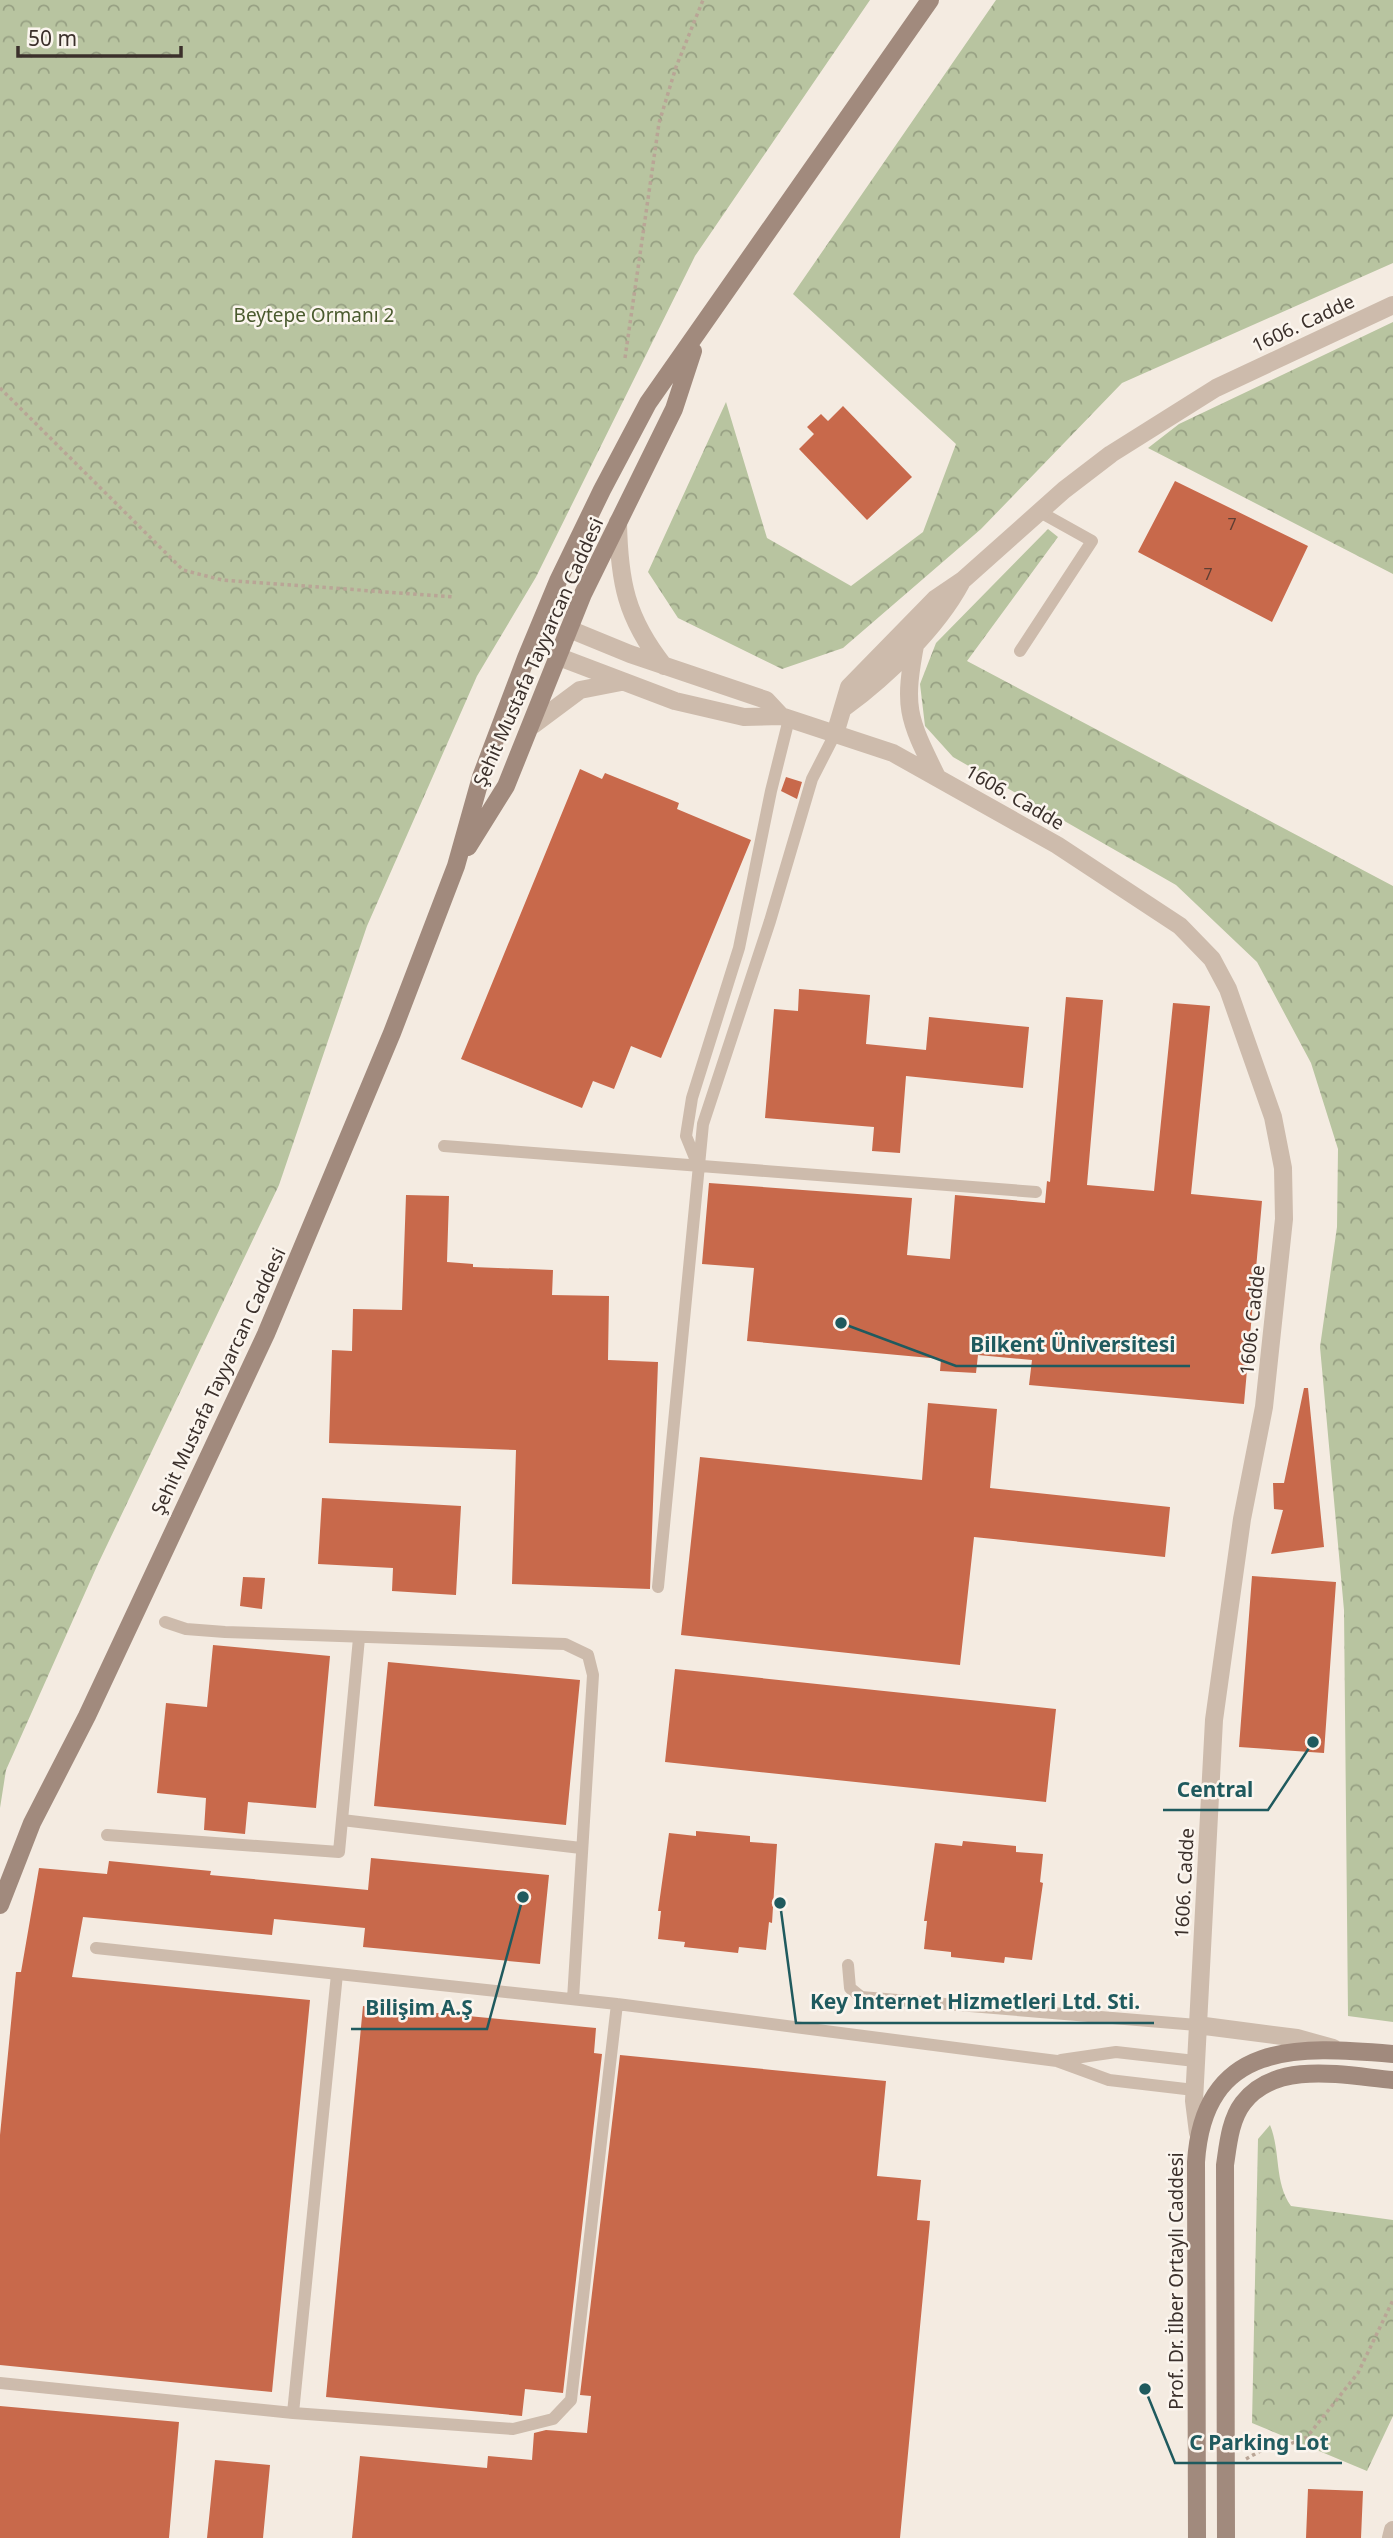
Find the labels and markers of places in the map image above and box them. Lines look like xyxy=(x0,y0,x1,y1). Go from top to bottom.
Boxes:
callout: Bilkent Üniversitesi xyxy=(956,1324,1190,1366)
callout: Central xyxy=(1163,1768,1268,1810)
callout: Key Internet Hizmetleri Ltd. Sti. xyxy=(796,1981,1154,2023)
callout: Bilişim A.Ş xyxy=(351,1987,487,2029)
callout: C Parking Lot xyxy=(1175,2421,1342,2463)

